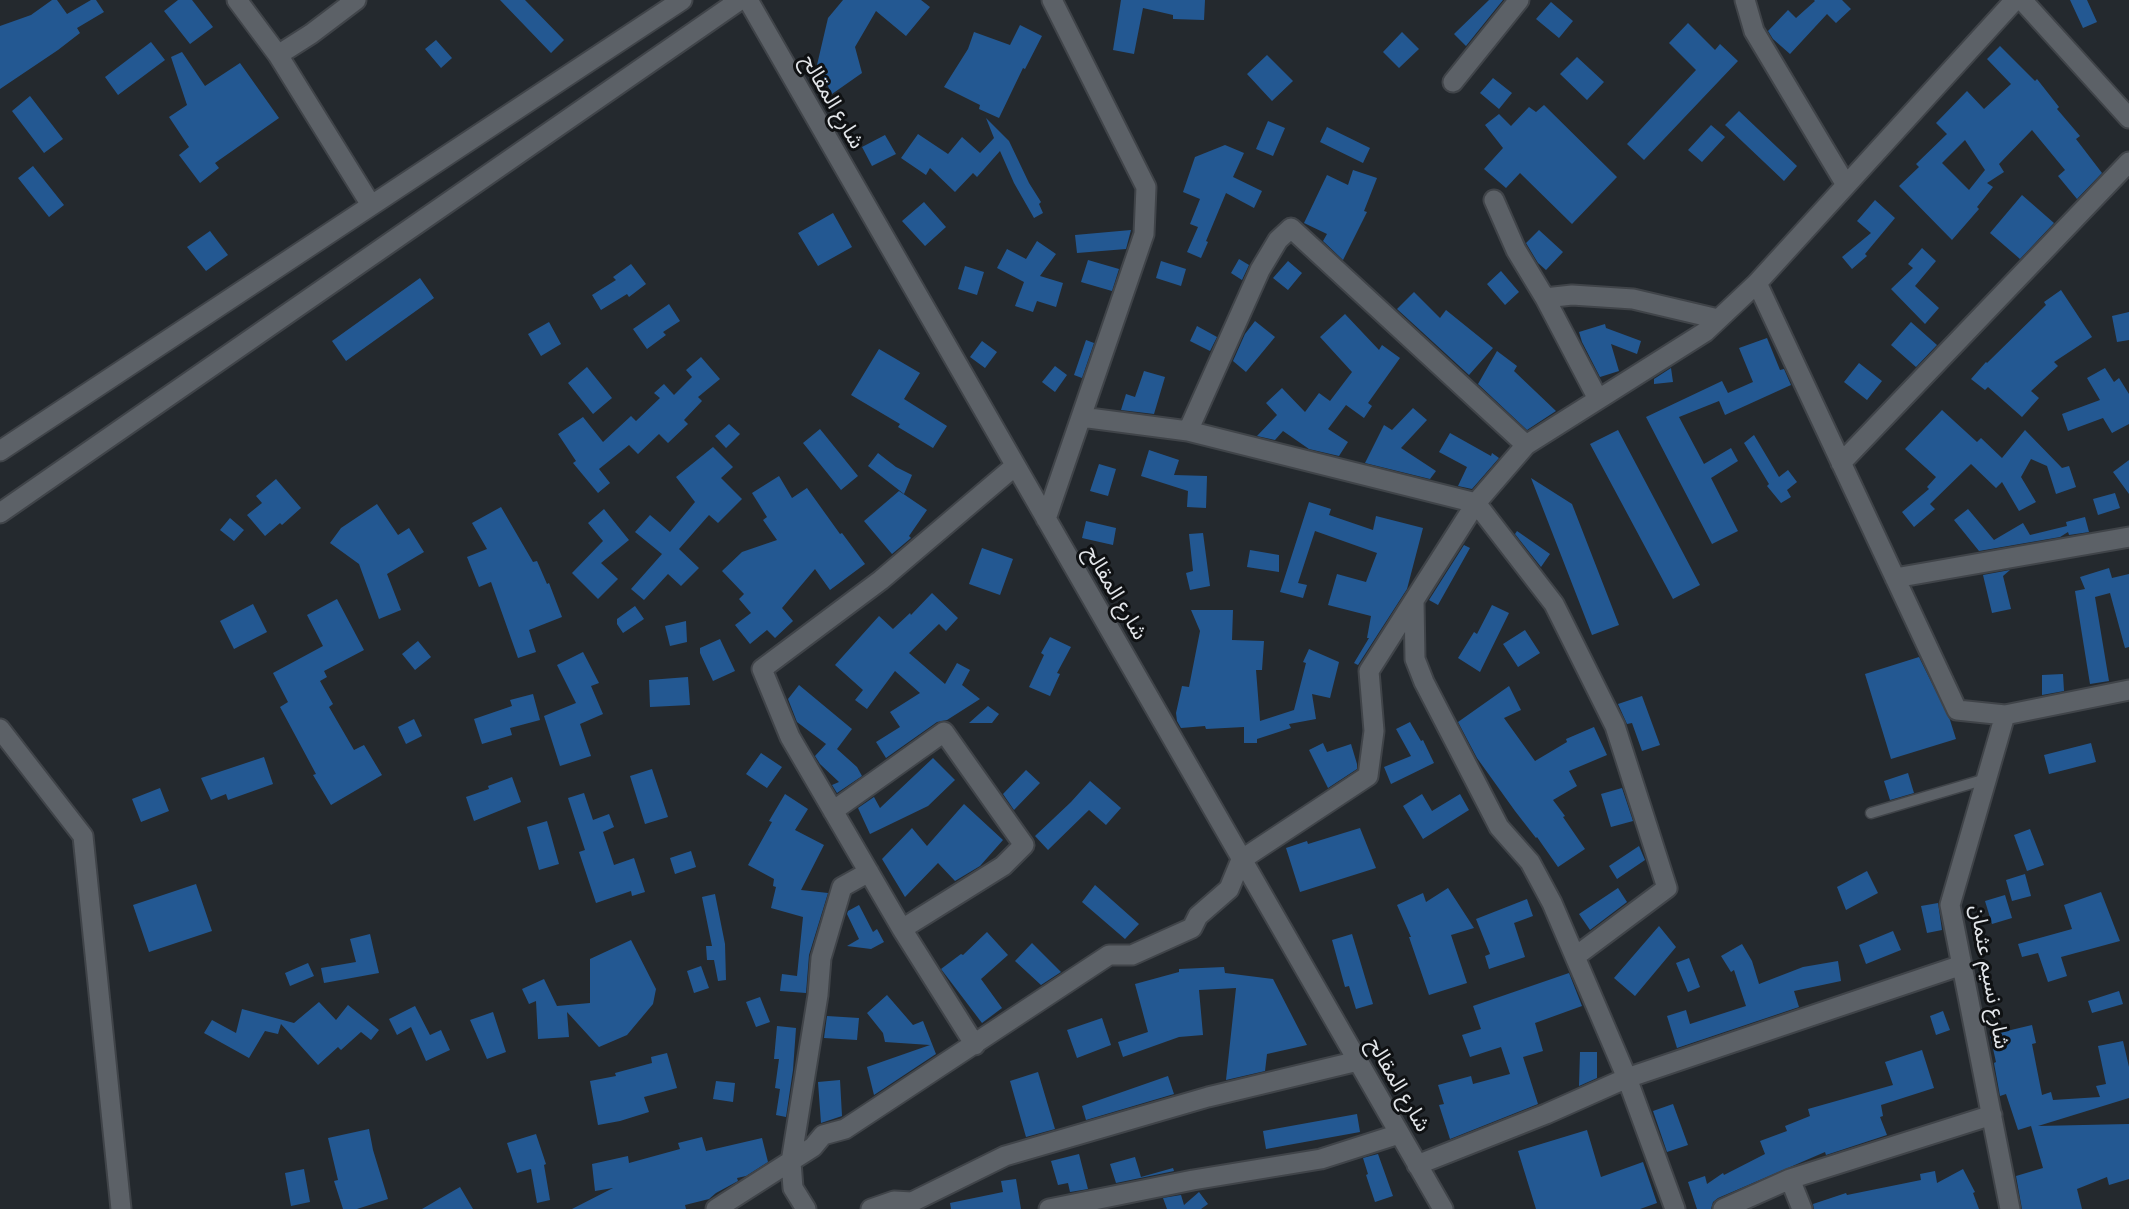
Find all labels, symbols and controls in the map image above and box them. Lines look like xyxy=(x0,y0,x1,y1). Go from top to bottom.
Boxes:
street label: شارع المقالح xyxy=(795,50,869,154)
street label: شارع المقالح xyxy=(1078,541,1152,645)
street label: شارع نسيم عثمان xyxy=(1964,903,2014,1051)
street label: شارع المقالح xyxy=(1361,1033,1435,1137)

